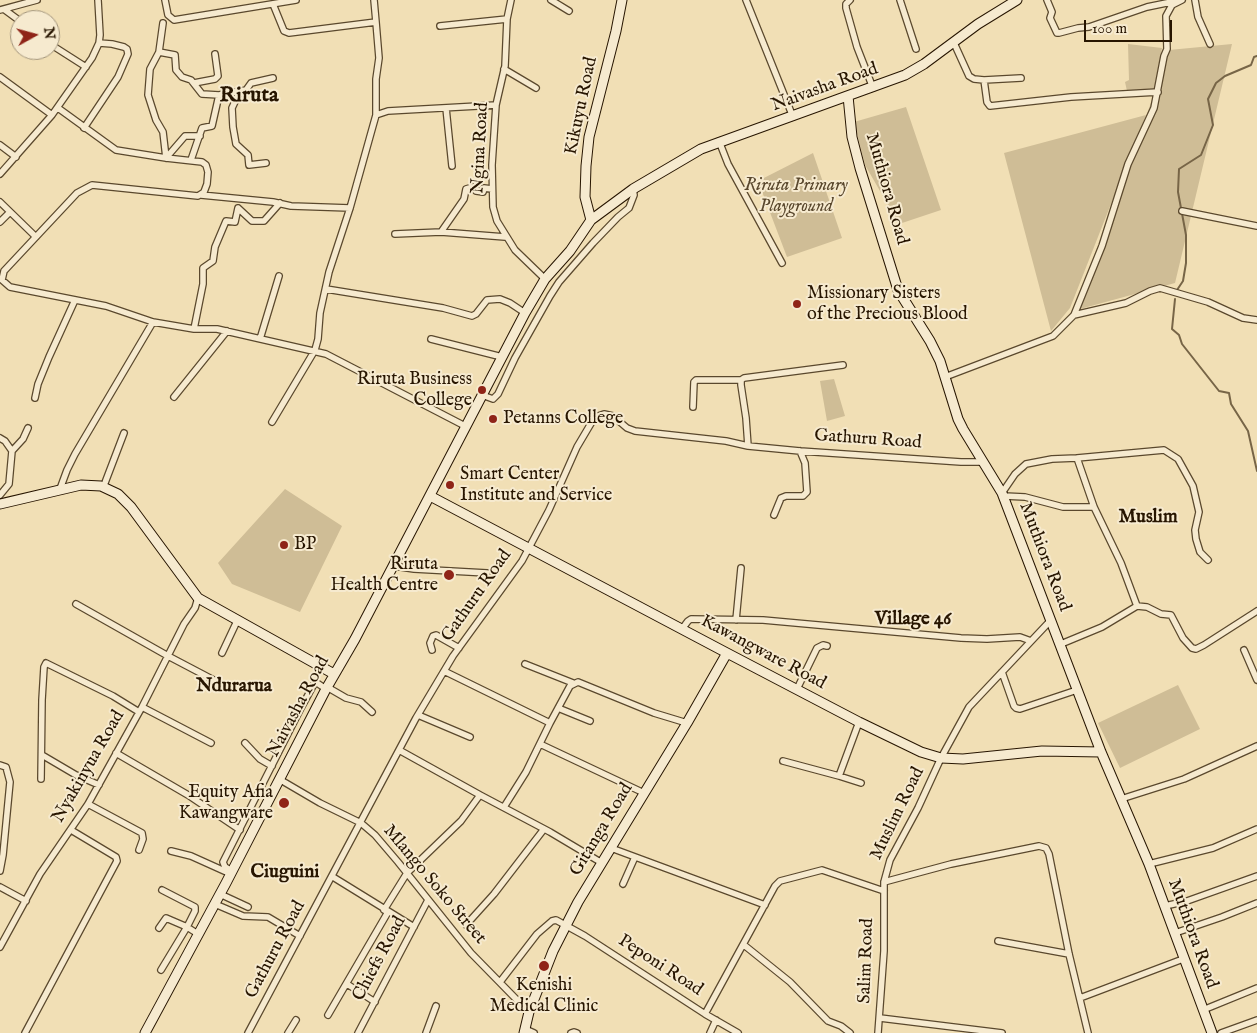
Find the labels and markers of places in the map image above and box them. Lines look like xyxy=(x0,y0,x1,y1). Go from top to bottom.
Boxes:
place label: Missionary Sisters of the Precious Blood xyxy=(807,283,968,326)
marker: Missionary Sisters of the Precious Blood xyxy=(791,298,803,310)
place label: Riruta Business College xyxy=(357,369,472,412)
marker: Riruta Business College xyxy=(476,384,488,396)
place label: Petanns College xyxy=(503,408,623,430)
marker: Petanns College xyxy=(487,413,499,425)
place label: Smart Center Institute and Service xyxy=(460,464,612,506)
marker: Smart Center Institute and Service xyxy=(444,479,456,491)
place label: BP xyxy=(294,534,316,556)
marker: BP xyxy=(278,539,290,551)
place label: Riruta Health Centre xyxy=(330,554,438,596)
marker: Riruta Health Centre xyxy=(442,568,456,582)
place label: Equity Afia Kawangware xyxy=(179,782,273,824)
marker: Equity Afia Kawangware xyxy=(277,796,291,810)
marker: Kenishi Medical Clinic xyxy=(537,959,551,973)
place label: Kenishi Medical Clinic xyxy=(490,975,598,1018)

